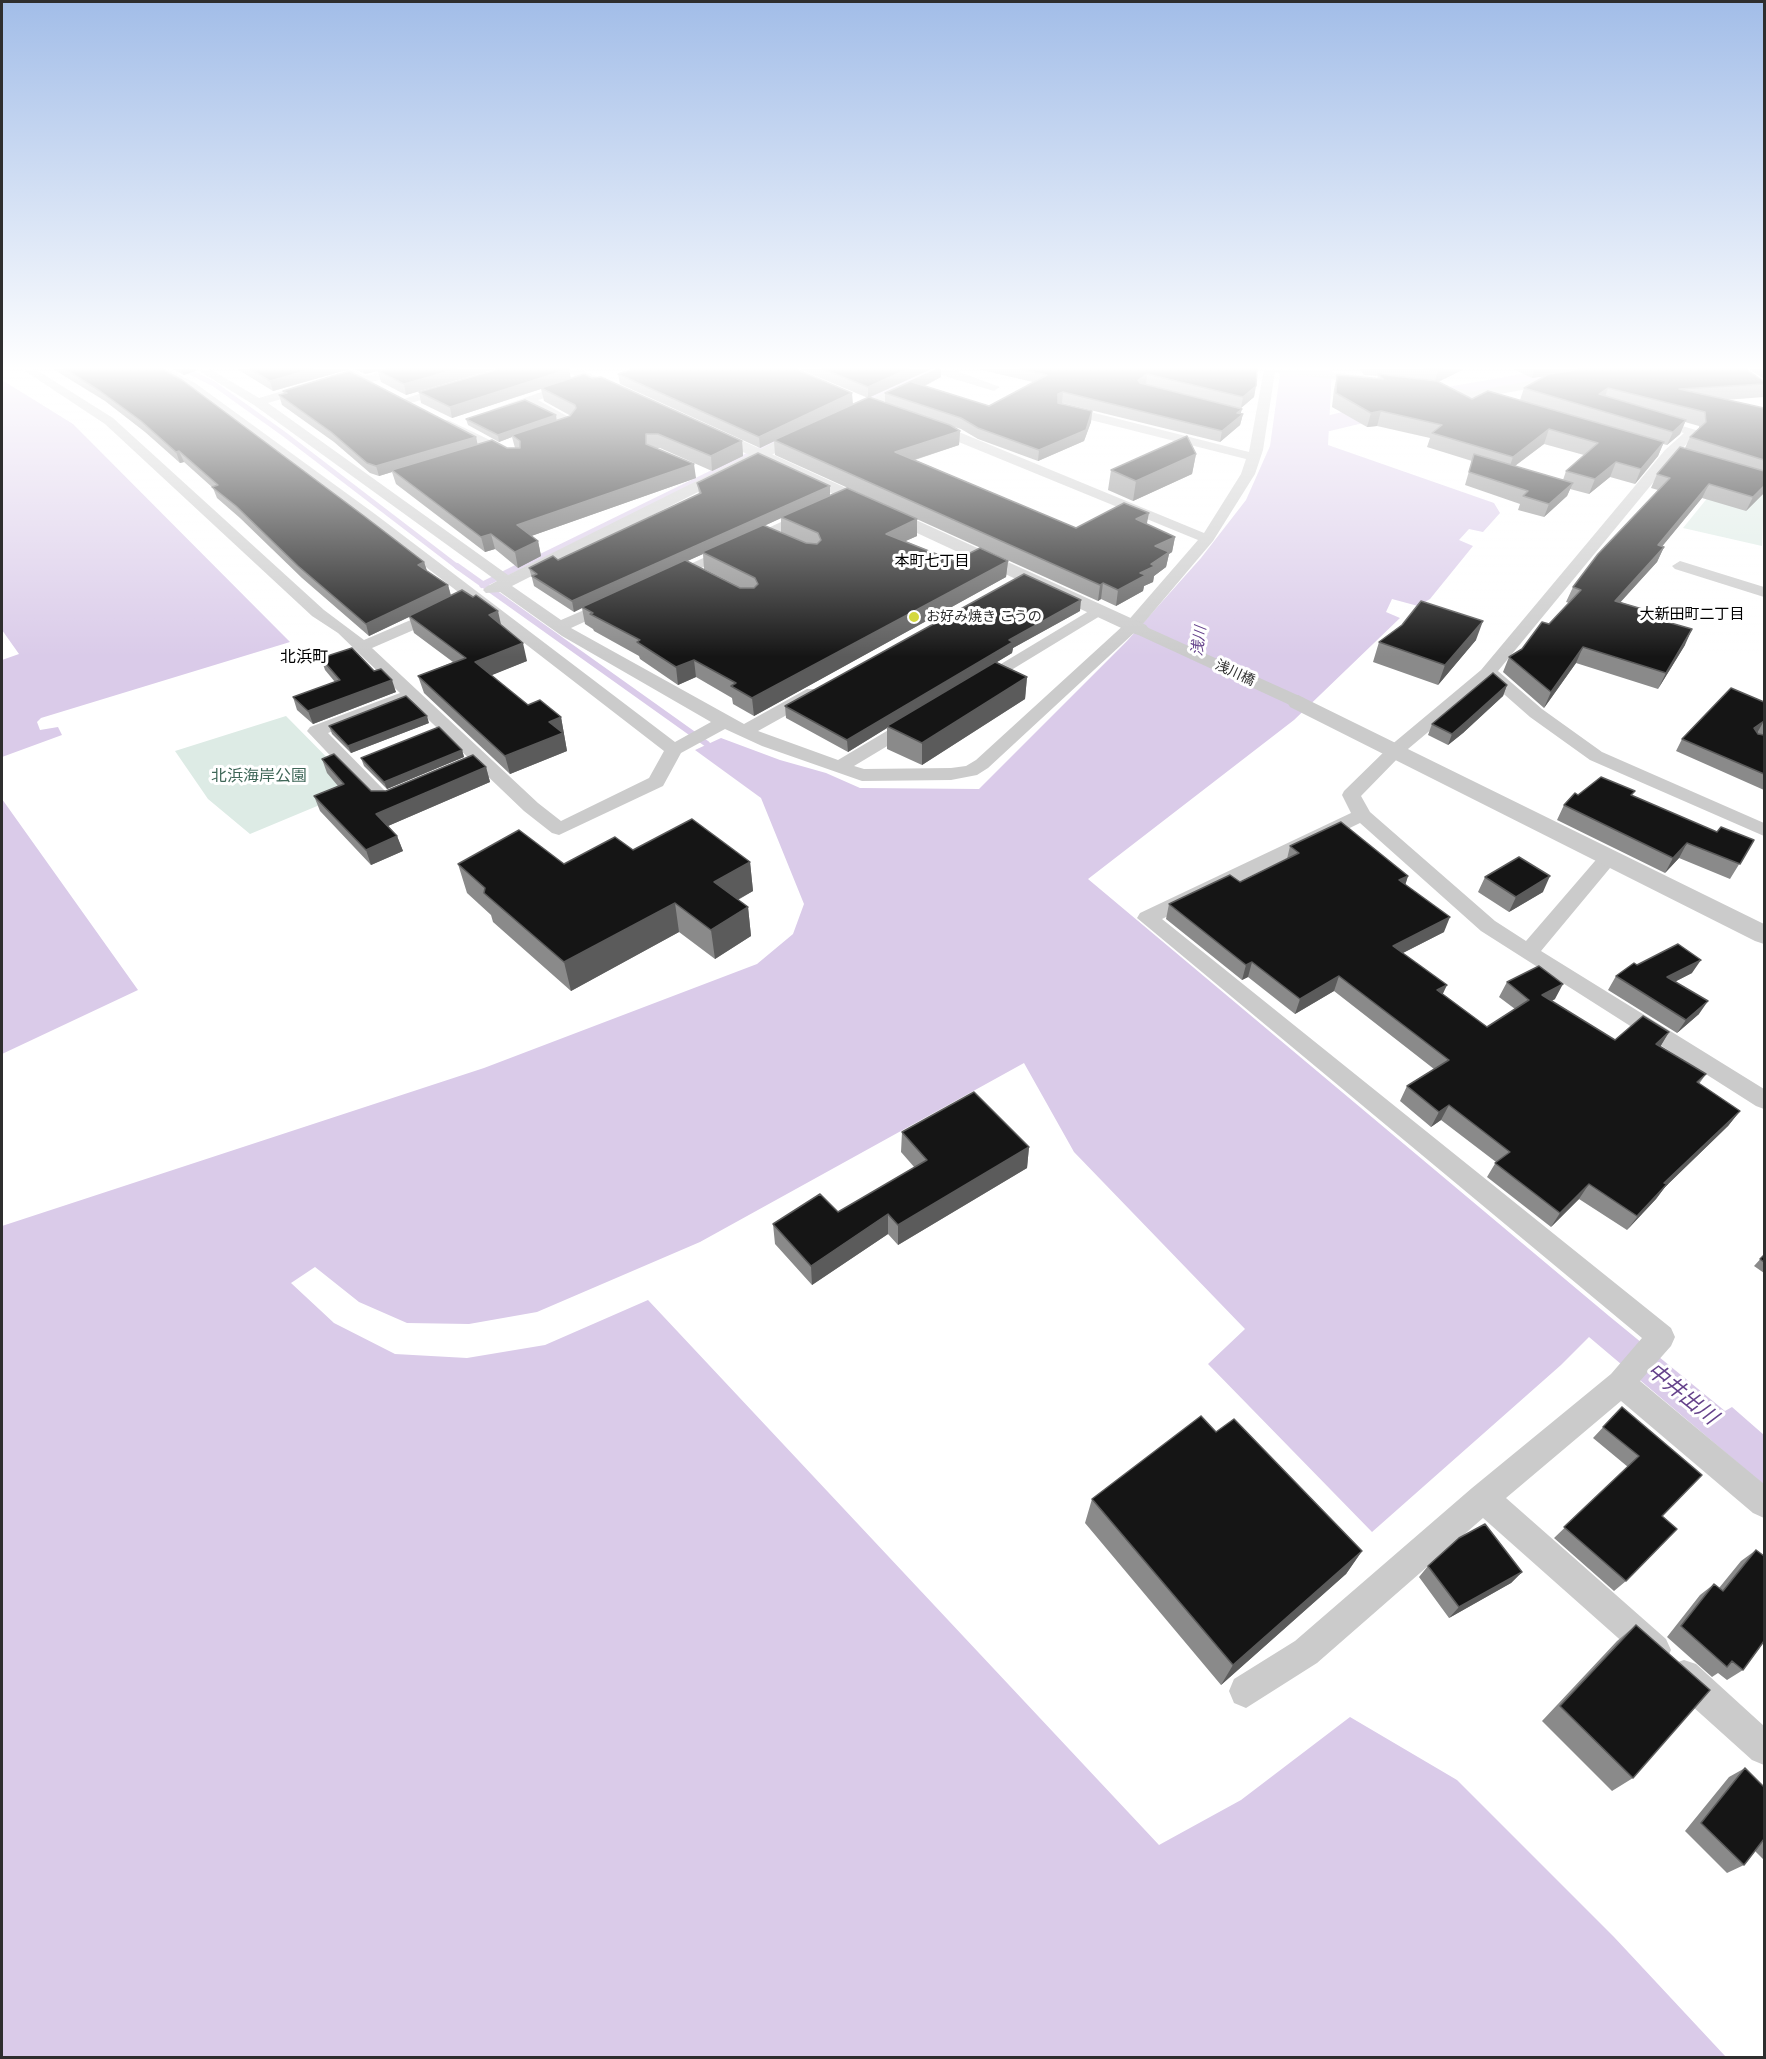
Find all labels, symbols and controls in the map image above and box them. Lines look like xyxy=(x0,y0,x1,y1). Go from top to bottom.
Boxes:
district label: 本町七丁目 xyxy=(895,552,969,570)
district label: 大新田町二丁目 xyxy=(1640,605,1744,623)
place label: お好み焼き こうの xyxy=(926,609,1042,625)
marker: お好み焼き こうの xyxy=(907,610,921,624)
water label: 浅川 xyxy=(1188,625,1210,657)
district label: 北浜町 xyxy=(280,647,328,667)
street label: 浅川橋 xyxy=(1212,657,1258,689)
park label: 北浜海岸公園 xyxy=(211,766,307,786)
water label: 中井出川 xyxy=(1641,1358,1723,1430)

